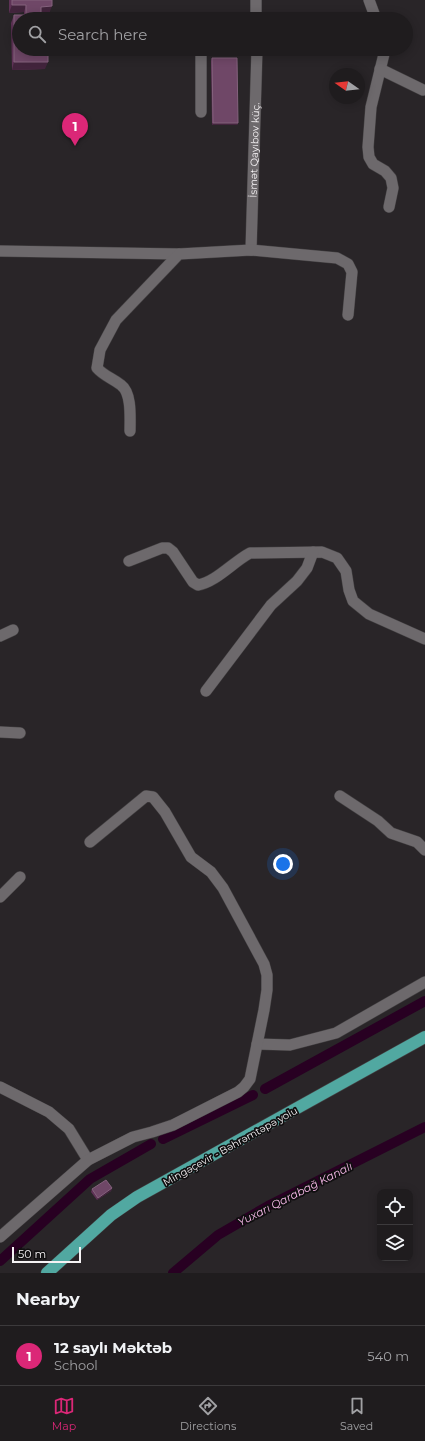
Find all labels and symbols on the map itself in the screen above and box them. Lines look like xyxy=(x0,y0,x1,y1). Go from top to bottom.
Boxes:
north arrow xyxy=(329,68,365,104)
street label: İsmət Qayıbov küç. xyxy=(247,102,262,198)
pin: 1 xyxy=(62,113,88,146)
your location xyxy=(273,854,293,874)
street label: Mingəçevir - Bəhrəmtəpə yolu xyxy=(161,1104,300,1189)
water label: Yuxarı Qarabağ Kanalı xyxy=(235,1159,355,1229)
scale bar xyxy=(12,1245,81,1264)

